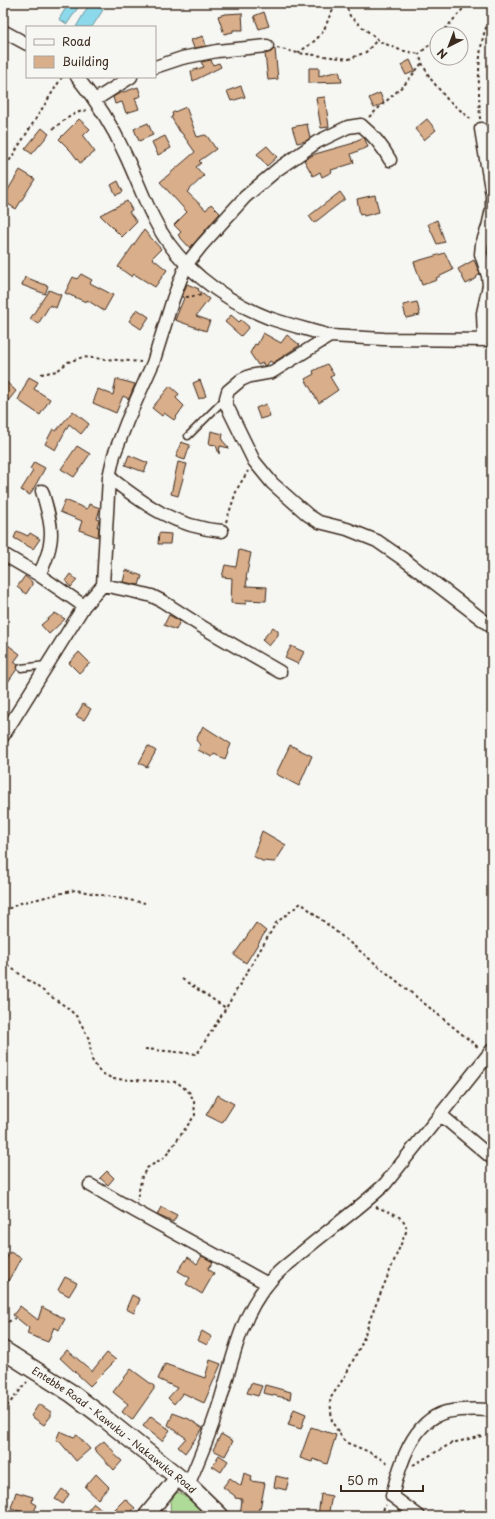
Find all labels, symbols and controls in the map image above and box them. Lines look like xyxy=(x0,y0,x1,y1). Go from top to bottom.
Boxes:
legend xyxy=(26,26,156,78)
north arrow xyxy=(429,26,469,66)
text: Road xyxy=(62,32,91,50)
text: N xyxy=(433,44,451,63)
text: Building xyxy=(62,52,109,70)
street label: Entebbe Road - Kawuku - Nakawuka Road xyxy=(29,1362,200,1496)
scale bar xyxy=(341,1467,423,1493)
text: 50 m xyxy=(347,1471,378,1489)

